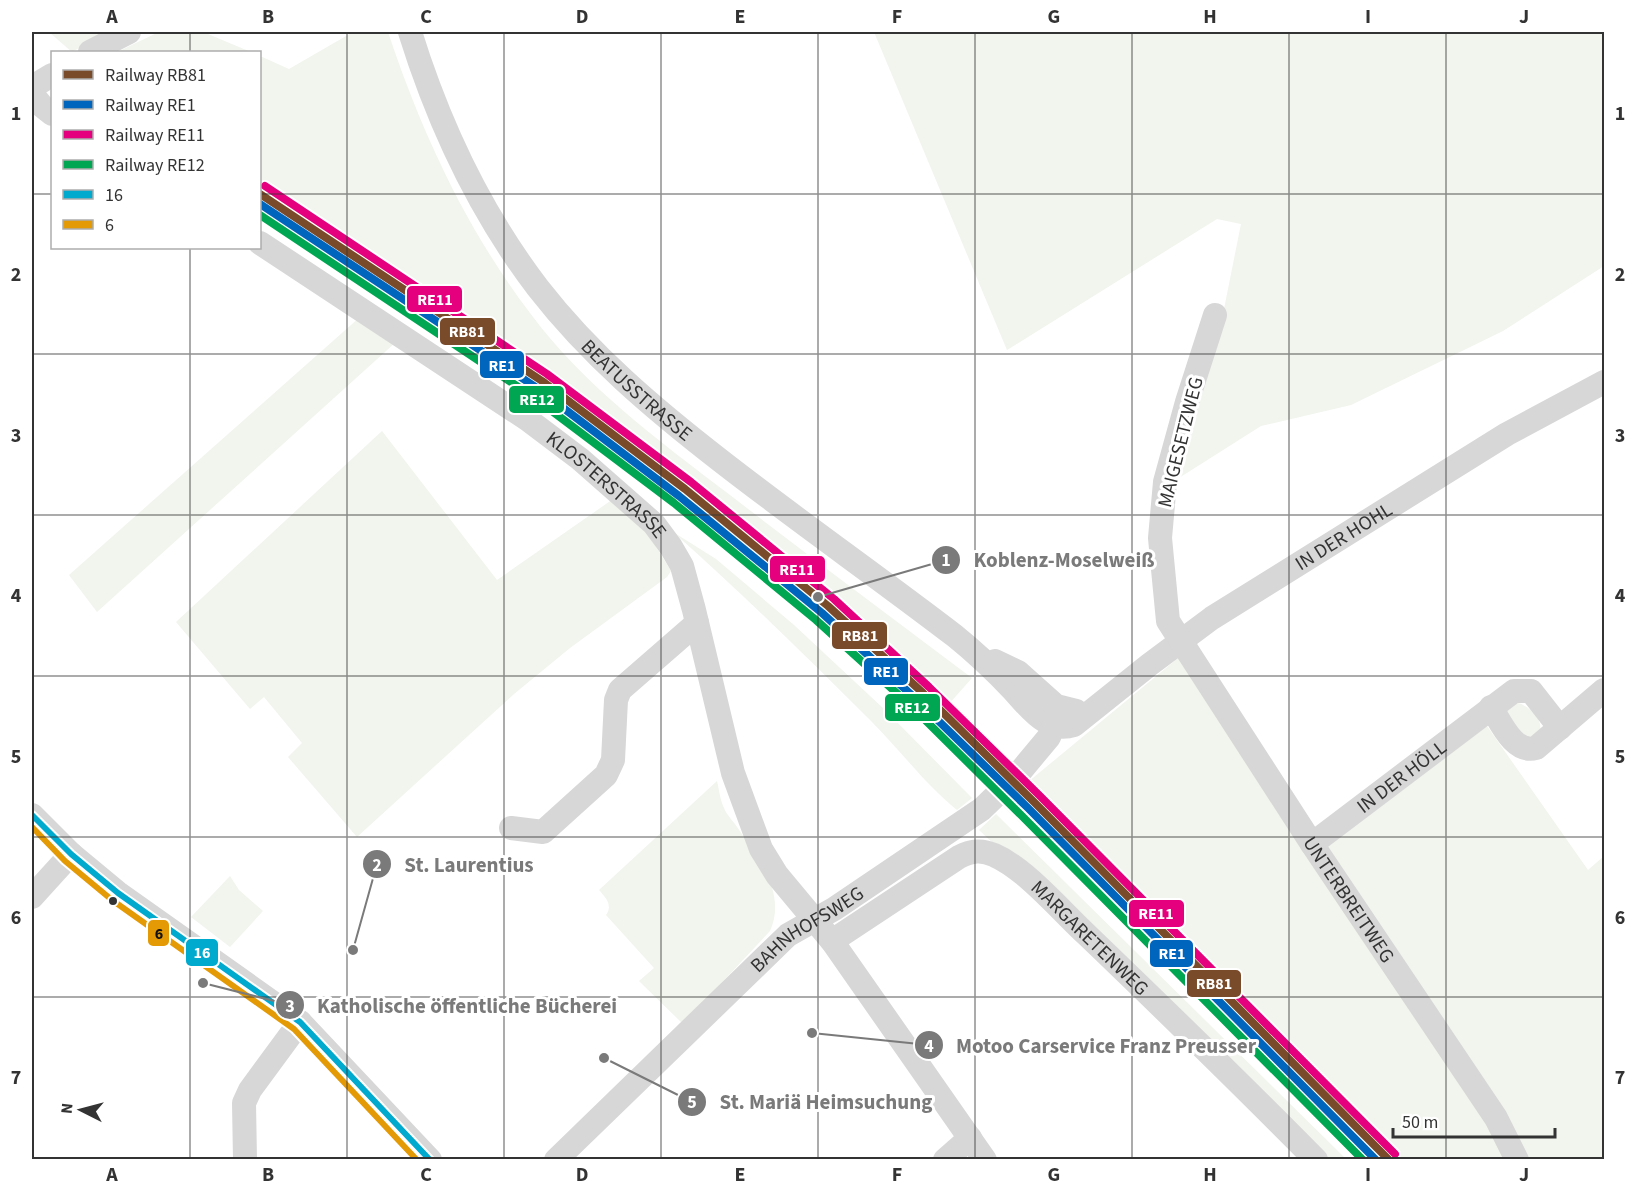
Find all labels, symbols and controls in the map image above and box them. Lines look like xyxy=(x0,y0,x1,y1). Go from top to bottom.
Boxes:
text: A xyxy=(105,3,118,31)
text: B xyxy=(262,3,274,31)
text: C xyxy=(420,3,432,31)
text: D xyxy=(576,3,588,31)
text: E xyxy=(735,3,745,31)
text: F xyxy=(892,3,902,31)
text: G xyxy=(1048,3,1060,31)
text: H xyxy=(1203,3,1217,31)
text: I xyxy=(1365,3,1371,31)
text: J xyxy=(1519,3,1529,31)
legend xyxy=(51,51,261,249)
text: Railway RB81 xyxy=(105,63,206,88)
text: Railway RE1 xyxy=(105,93,196,118)
text: 1 xyxy=(11,100,21,128)
text: 1 xyxy=(1615,100,1625,128)
text: Railway RE11 xyxy=(105,123,205,148)
text: Railway RE12 xyxy=(105,153,205,178)
text: 16 xyxy=(105,183,123,208)
text: 6 xyxy=(105,213,114,238)
text: 2 xyxy=(11,261,21,289)
text: 2 xyxy=(1615,261,1625,289)
line badge: RE11 xyxy=(406,285,463,313)
text: RE11 xyxy=(417,289,453,311)
line badge: RB81 xyxy=(439,317,496,346)
text: RB81 xyxy=(449,321,485,343)
street label: BEATUSSTRASSE xyxy=(574,333,698,448)
line badge: RE1 xyxy=(479,350,525,379)
text: RE1 xyxy=(488,355,516,377)
street label: MAIGESETZWEG xyxy=(1151,374,1211,510)
line badge: RE12 xyxy=(508,385,565,414)
text: RE12 xyxy=(519,389,555,411)
text: 3 xyxy=(11,422,21,450)
text: 3 xyxy=(1615,422,1625,450)
street label: KLOSTERSTRASSE xyxy=(540,425,673,544)
street label: IN DER HOHL xyxy=(1290,496,1398,578)
callout: Koblenz-Moselweiß xyxy=(931,540,1166,579)
text: Koblenz-Moselweiß xyxy=(973,545,1155,575)
text: 1 xyxy=(941,548,951,573)
line badge: RE11 xyxy=(769,555,826,583)
text: RE11 xyxy=(779,559,815,581)
text: 4 xyxy=(11,582,22,610)
text: 4 xyxy=(1615,582,1626,610)
line badge: RB81 xyxy=(831,621,888,650)
text: RB81 xyxy=(842,625,878,647)
line badge: RE1 xyxy=(863,657,909,686)
text: RE1 xyxy=(872,661,900,683)
line badge: RE12 xyxy=(884,693,941,722)
text: RE12 xyxy=(894,697,930,719)
street label: IN DER HÖLL xyxy=(1351,734,1453,820)
text: 5 xyxy=(11,743,21,771)
text: 5 xyxy=(1615,743,1625,771)
street label: UNTERBREITWEG xyxy=(1296,831,1401,969)
callout: St. Laurentius xyxy=(362,845,546,884)
text: St. Laurentius xyxy=(404,850,534,880)
text: 2 xyxy=(372,853,382,878)
street label: MARGARETENWEG xyxy=(1024,874,1155,1002)
street label: BAHNHOFSWEG xyxy=(744,880,870,979)
unlabelled marker xyxy=(107,895,119,907)
line badge: RE11 xyxy=(1128,899,1185,928)
text: RE11 xyxy=(1138,903,1174,925)
text: 6 xyxy=(11,904,21,932)
text: 6 xyxy=(1615,904,1625,932)
line badge: 6 xyxy=(147,919,170,947)
text: 6 xyxy=(155,923,163,945)
line badge: 16 xyxy=(185,938,219,967)
line badge: RE1 xyxy=(1149,939,1194,968)
text: 16 xyxy=(194,942,210,964)
text: RE1 xyxy=(1158,943,1186,965)
line badge: RB81 xyxy=(1186,969,1242,998)
text: RB81 xyxy=(1196,973,1232,995)
callout: Katholische öffentliche Bücherei xyxy=(275,986,629,1025)
text: Katholische öffentliche Bücherei xyxy=(317,991,617,1021)
text: 3 xyxy=(285,994,295,1019)
callout: Motoo Carservice Franz Preusser xyxy=(914,1026,1268,1065)
text: Motoo Carservice Franz Preusser xyxy=(956,1031,1257,1061)
text: 4 xyxy=(924,1034,934,1059)
text: 7 xyxy=(11,1064,21,1092)
text: 7 xyxy=(1615,1064,1625,1092)
north arrow xyxy=(51,1080,111,1140)
callout: St. Mariä Heimsuchung xyxy=(677,1082,944,1121)
text: St. Mariä Heimsuchung xyxy=(720,1087,932,1117)
text: 5 xyxy=(687,1090,697,1115)
scale bar xyxy=(1393,1101,1555,1139)
text: N xyxy=(56,1102,79,1115)
text: 50 m xyxy=(1402,1110,1438,1135)
text: A xyxy=(105,1161,118,1189)
text: B xyxy=(262,1161,274,1189)
text: C xyxy=(420,1161,432,1189)
text: D xyxy=(576,1161,588,1189)
text: E xyxy=(735,1161,745,1189)
text: F xyxy=(892,1161,902,1189)
text: G xyxy=(1048,1161,1060,1189)
text: H xyxy=(1203,1161,1217,1189)
text: I xyxy=(1365,1161,1371,1189)
text: J xyxy=(1519,1161,1529,1189)

